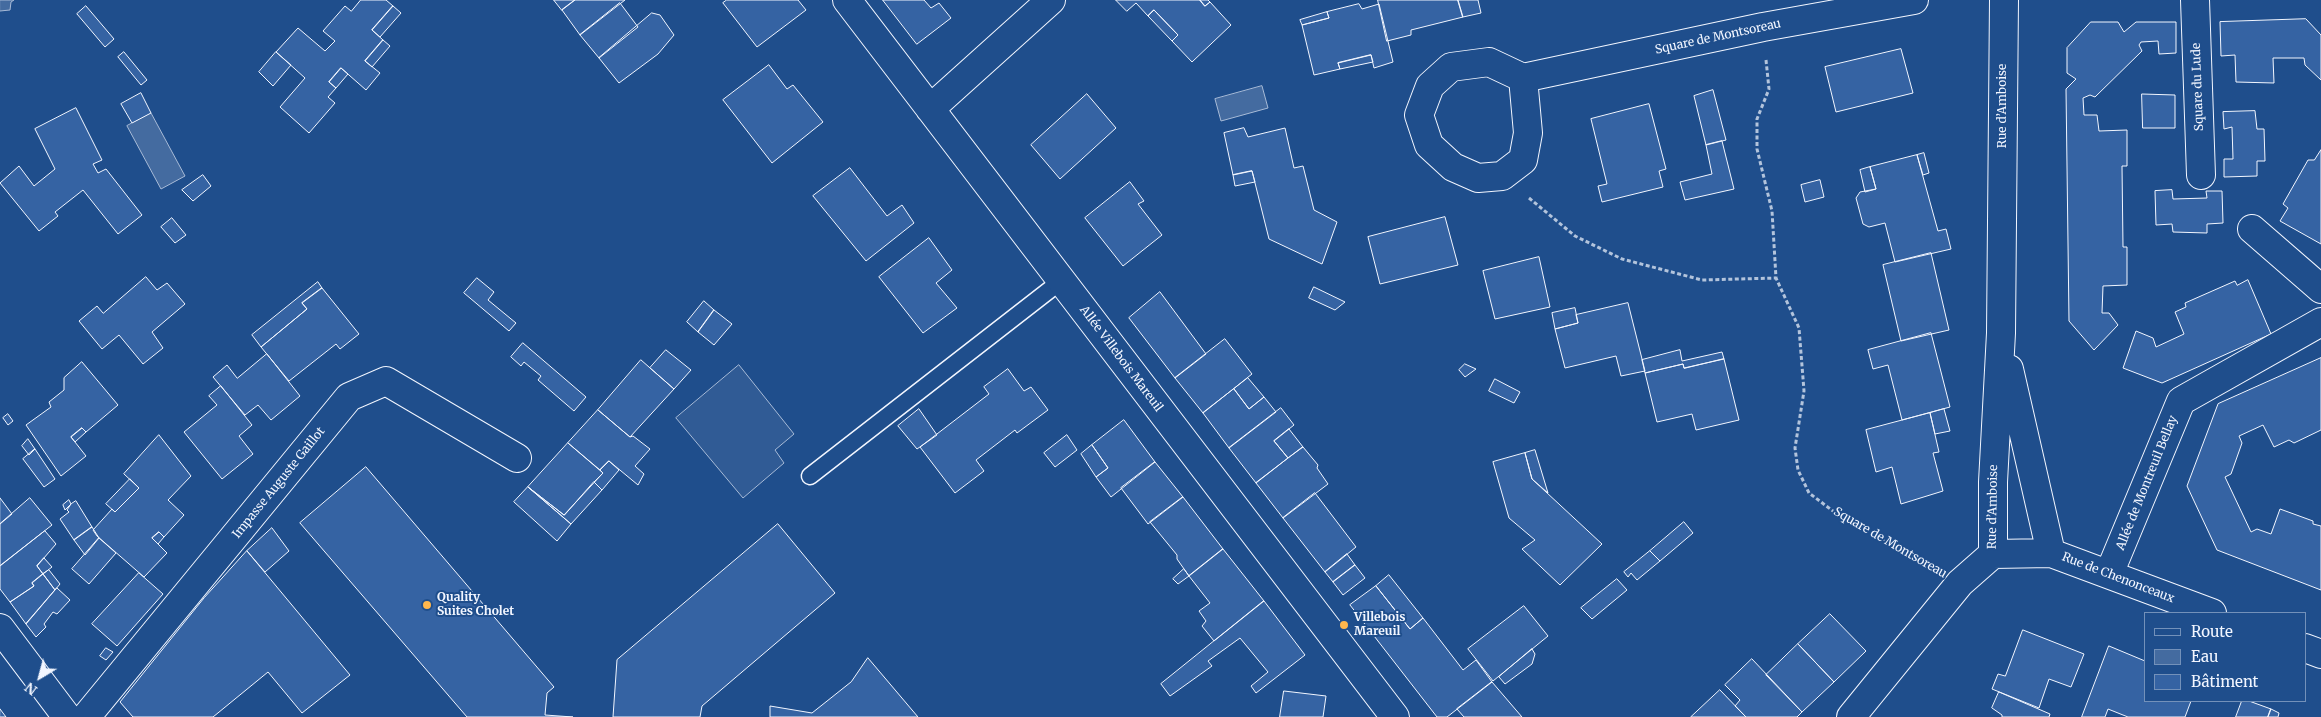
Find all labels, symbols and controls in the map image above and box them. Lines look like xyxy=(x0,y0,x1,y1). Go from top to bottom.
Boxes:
street label: Square de Montsoreau xyxy=(1654,17,1782,57)
street label: Square du Lude xyxy=(2189,43,2207,131)
street label: Rue d’Amboise xyxy=(1996,64,2010,148)
street label: Allée Villebois Mareuil xyxy=(1076,303,1166,415)
street label: Allée de Montreuil Bellay xyxy=(2113,414,2181,552)
street label: Impasse Auguste Gaillot xyxy=(230,425,328,541)
street label: Rue d’Amboise xyxy=(1985,465,2001,549)
street label: Square de Montsoreau xyxy=(1831,505,1949,581)
street label: Rue de Chenonceaux xyxy=(2060,550,2176,606)
place label: Quality Suites Cholet xyxy=(437,591,514,619)
marker: Quality Suites Cholet xyxy=(421,599,433,611)
place label: Villebois Mareuil xyxy=(1354,611,1405,639)
legend xyxy=(2144,612,2306,702)
marker: Villebois Mareuil xyxy=(1338,619,1350,631)
text: Route xyxy=(2191,622,2233,641)
text: Eau xyxy=(2191,647,2218,666)
north arrow xyxy=(15,652,65,702)
text: Bâtiment xyxy=(2191,672,2258,691)
text: N xyxy=(21,678,41,699)

